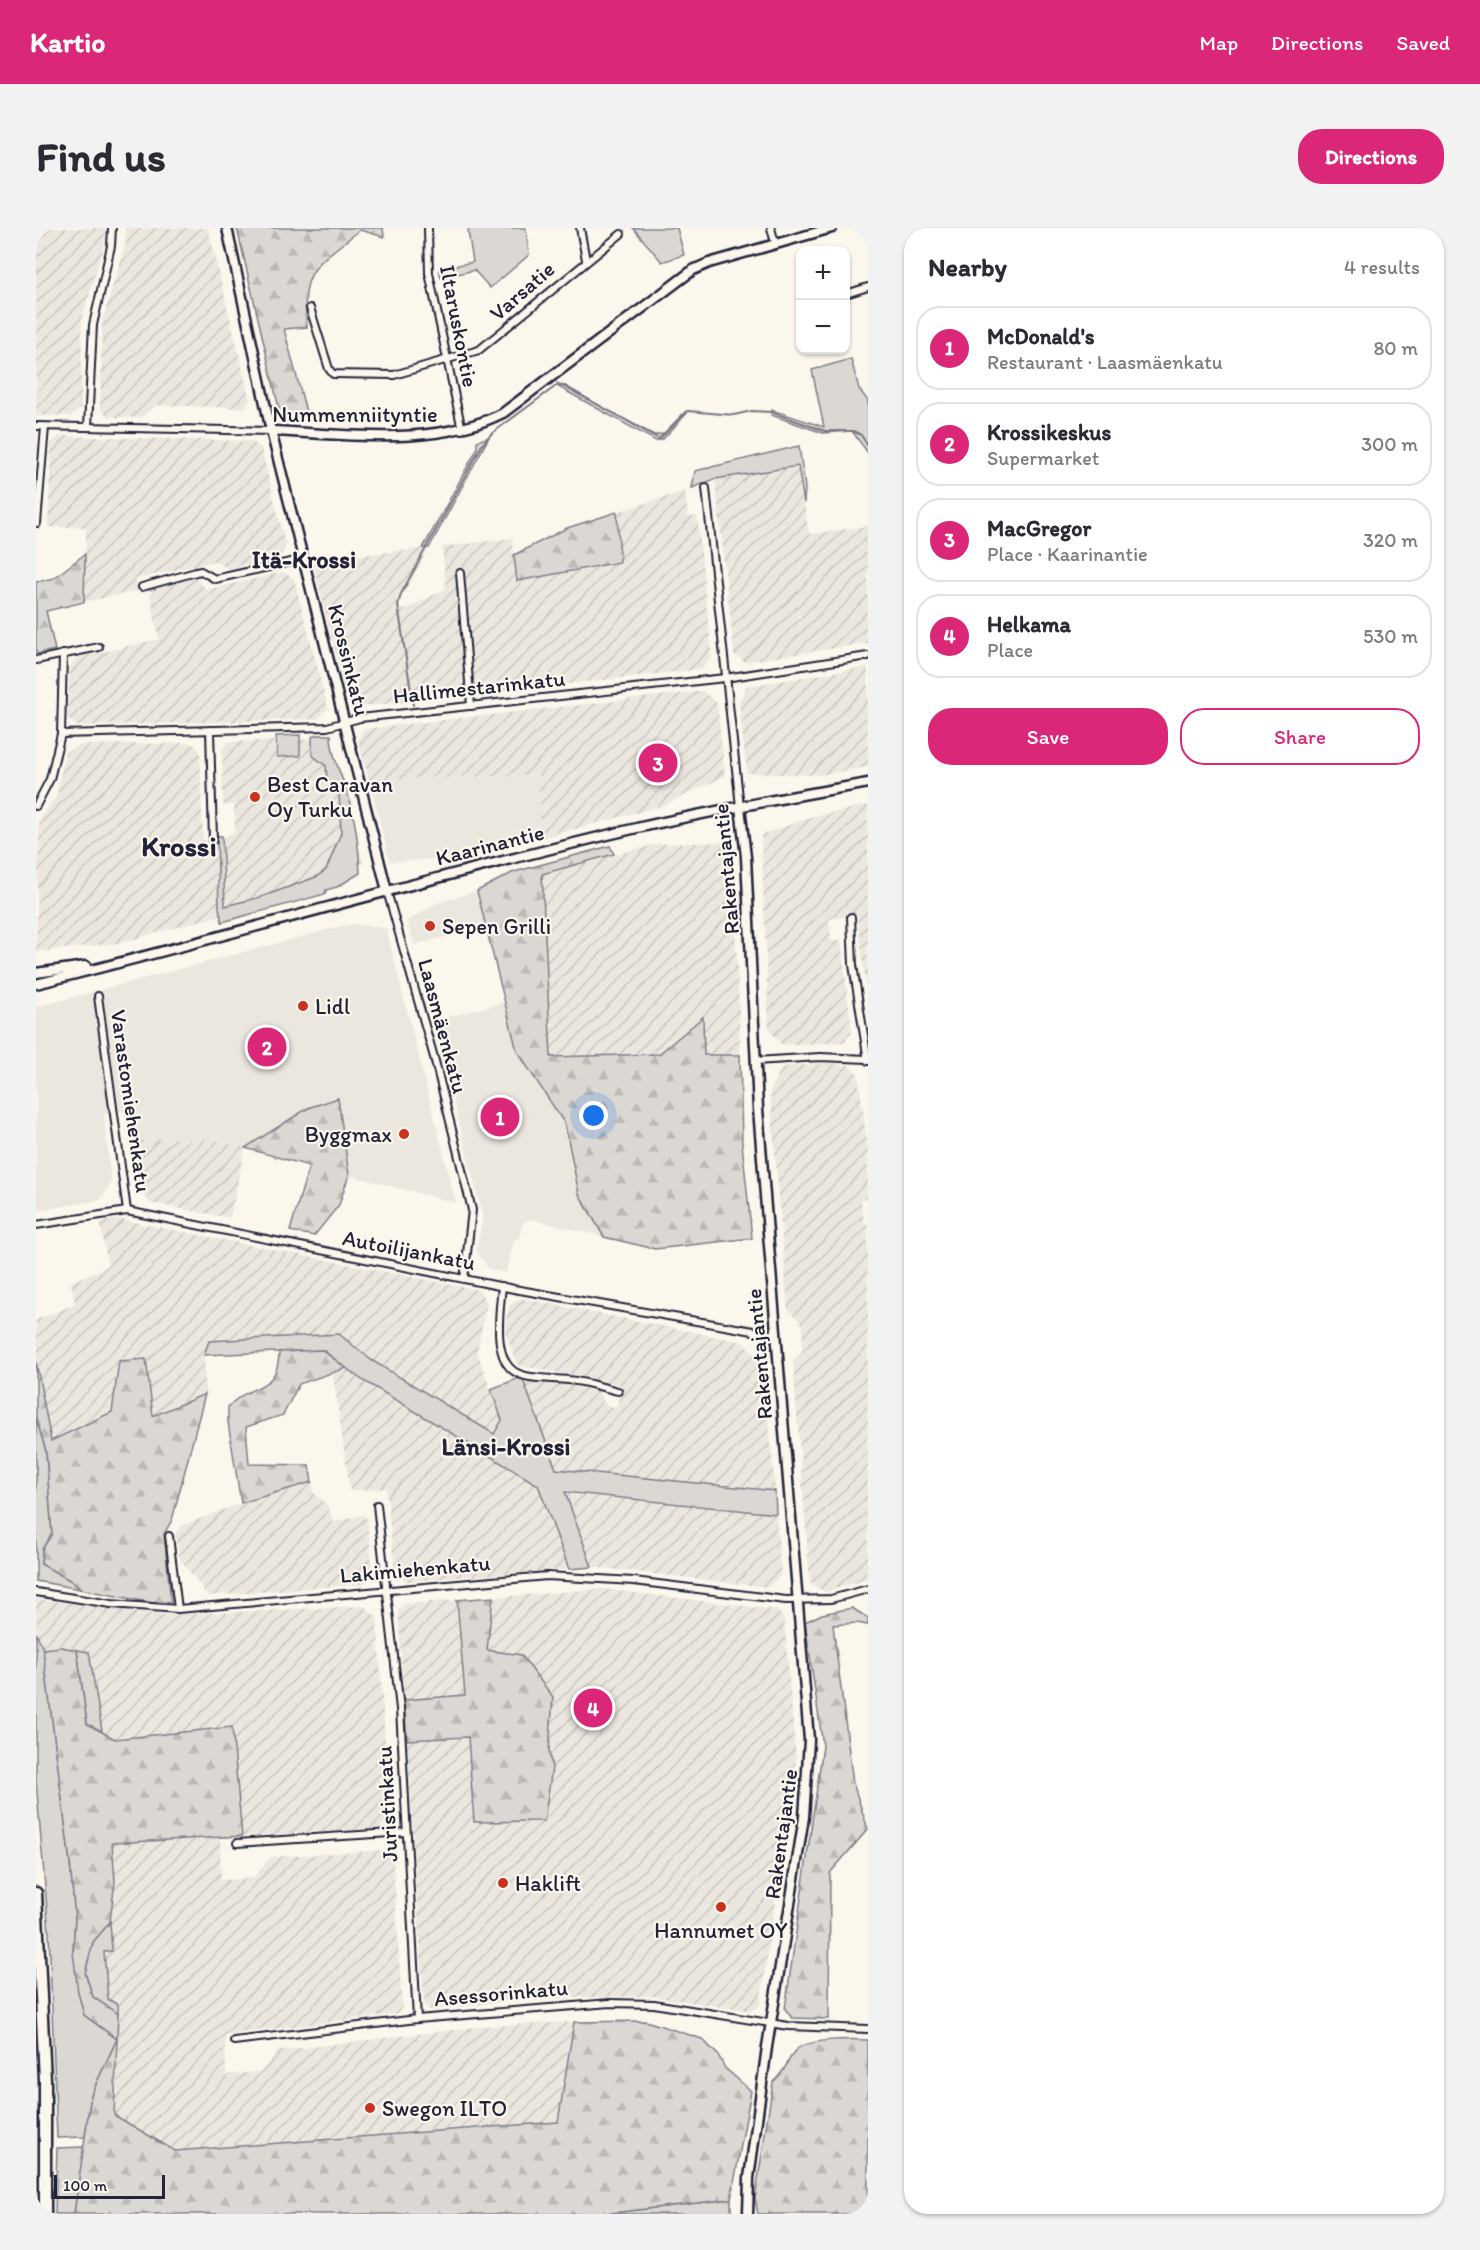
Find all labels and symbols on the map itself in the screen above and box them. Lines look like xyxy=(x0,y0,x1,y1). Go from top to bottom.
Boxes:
street label: Varsatie xyxy=(484,255,560,327)
street label: Iltaruskontie xyxy=(434,263,484,389)
street label: Nummenniityntie xyxy=(272,401,438,428)
district label: Itä-Krossi xyxy=(252,545,356,574)
street label: Krossinkatu xyxy=(322,601,376,719)
street label: Hallimestarinkatu xyxy=(391,665,567,709)
pin: 3 xyxy=(638,740,678,786)
place label: Best Caravan Oy Turku xyxy=(267,771,393,823)
marker: Best Caravan Oy Turku xyxy=(248,790,262,804)
street label: Rakentajantie xyxy=(707,803,745,935)
street label: Kaarinantie xyxy=(433,818,547,872)
district label: Krossi xyxy=(141,829,217,863)
place label: Sepen Grilli xyxy=(442,913,551,940)
marker: Sepen Grilli xyxy=(423,919,437,933)
street label: Laasmäenkatu xyxy=(412,956,474,1096)
place label: Lidl xyxy=(315,993,350,1020)
marker: Lidl xyxy=(296,999,310,1013)
street label: Varastomiehenkatu xyxy=(105,1008,157,1194)
pin: 2 xyxy=(248,1024,286,1070)
pin: 1 xyxy=(480,1094,520,1140)
your location xyxy=(579,1101,608,1130)
place label: Byggmax xyxy=(305,1121,392,1148)
marker: Byggmax xyxy=(397,1127,411,1141)
street label: Autoilijankatu xyxy=(340,1224,478,1276)
street label: Rakentajantie xyxy=(740,1288,778,1420)
district label: Länsi-Krossi xyxy=(442,1432,570,1461)
street label: Lakimiehenkatu xyxy=(339,1549,491,1589)
pin: 4 xyxy=(574,1686,612,1730)
street label: Juristinkatu xyxy=(370,1745,404,1863)
street label: Rakentajantie xyxy=(759,1767,803,1901)
place label: Haklift xyxy=(515,1870,581,1897)
marker: Haklift xyxy=(496,1876,510,1890)
marker: Hannumet OY xyxy=(714,1900,728,1914)
place label: Hannumet OY xyxy=(654,1917,788,1944)
street label: Asessorinkatu xyxy=(433,1974,569,2012)
place label: Swegon ILTO xyxy=(382,2095,507,2122)
marker: Swegon ILTO xyxy=(363,2101,377,2115)
scale bar xyxy=(54,2172,165,2200)

